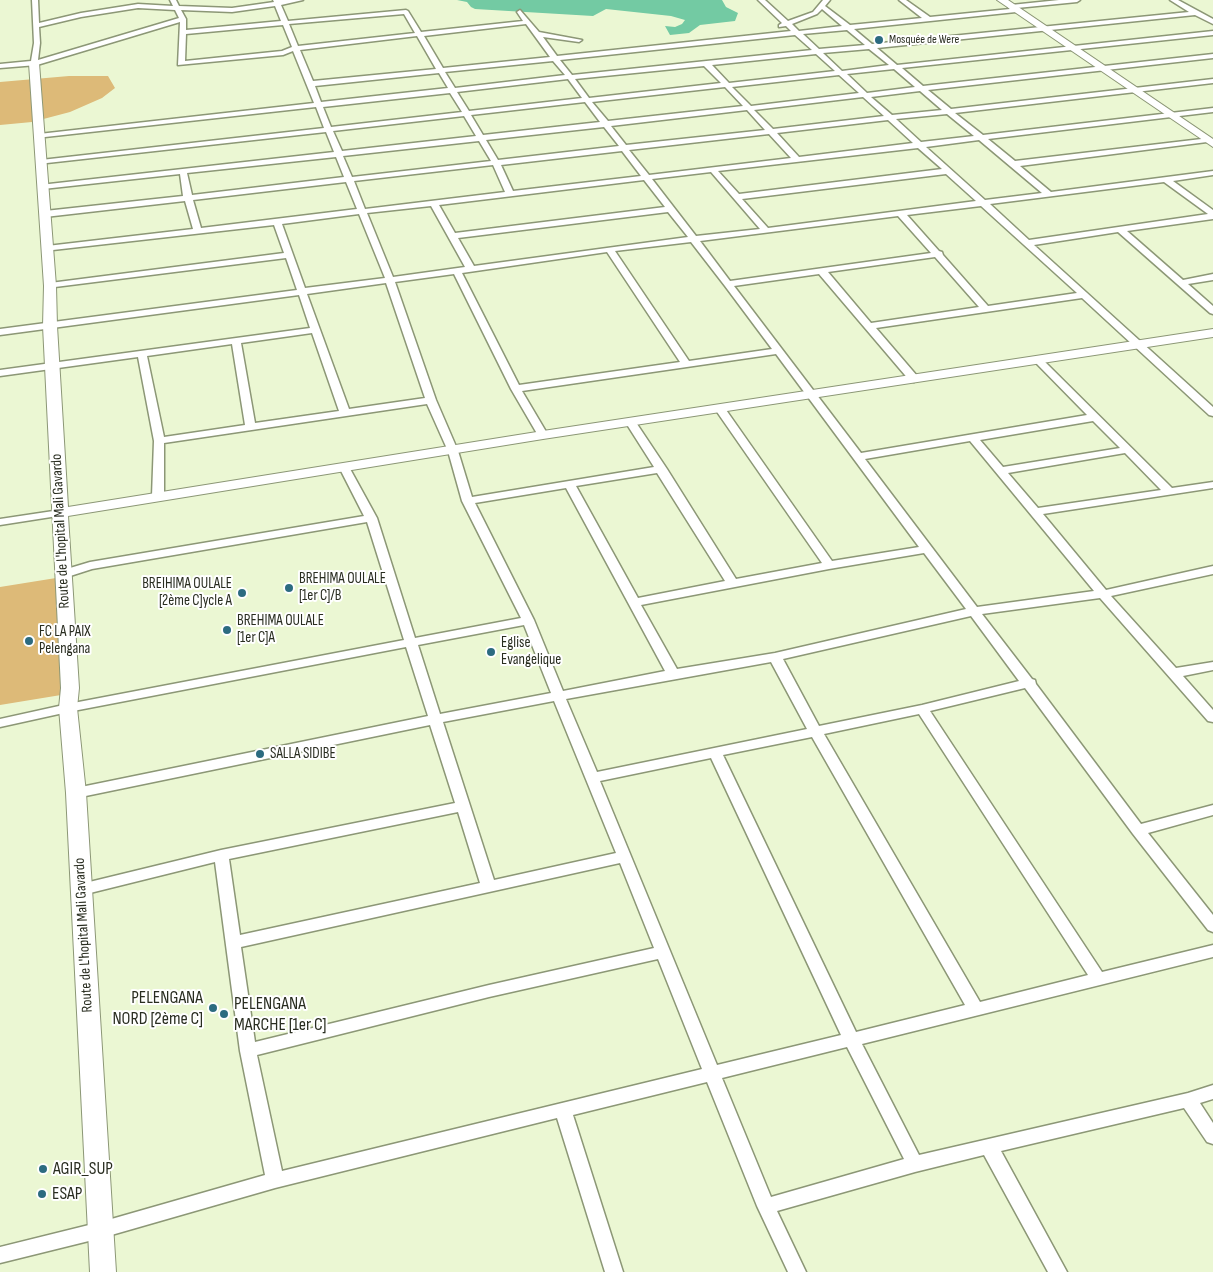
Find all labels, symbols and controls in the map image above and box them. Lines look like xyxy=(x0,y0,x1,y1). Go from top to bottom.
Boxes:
place label: Mosquée de Were xyxy=(889,33,959,47)
marker: Mosquée de Were xyxy=(873,34,885,46)
street label: Route de L'hopital Mali Gavardo xyxy=(48,453,74,609)
place label: BREHIMA OULALE [1er C]/B xyxy=(299,570,386,605)
place label: BREIHIMA OULALE [2ème C]ycle A xyxy=(142,575,232,610)
marker: BREHIMA OULALE [1er C]/B xyxy=(283,582,295,594)
marker: BREIHIMA OULALE [2ème C]ycle A xyxy=(236,587,248,599)
place label: BREHIMA OULALE [1er C]A xyxy=(237,612,324,647)
place label: FC LA PAIX Pelengana xyxy=(39,623,91,658)
marker: BREHIMA OULALE [1er C]A xyxy=(221,624,233,636)
place label: Eglise Evangelique xyxy=(501,634,561,669)
marker: FC LA PAIX Pelengana xyxy=(23,635,35,647)
marker: Eglise Evangelique xyxy=(485,646,497,658)
place label: SALLA SIDIBE xyxy=(270,745,336,763)
marker: SALLA SIDIBE xyxy=(254,748,266,760)
street label: Route de L'hopital Mali Gavardo xyxy=(71,857,97,1013)
place label: PELENGANA NORD [2ème C] xyxy=(112,987,203,1030)
place label: PELENGANA MARCHE [1er C] xyxy=(234,993,326,1036)
marker: PELENGANA NORD [2ème C] xyxy=(207,1002,219,1014)
marker: PELENGANA MARCHE [1er C] xyxy=(218,1008,230,1020)
place label: AGIR_SUP xyxy=(53,1158,113,1180)
marker: AGIR_SUP xyxy=(37,1163,49,1175)
place label: ESAP xyxy=(52,1183,82,1205)
marker: ESAP xyxy=(36,1188,48,1200)

